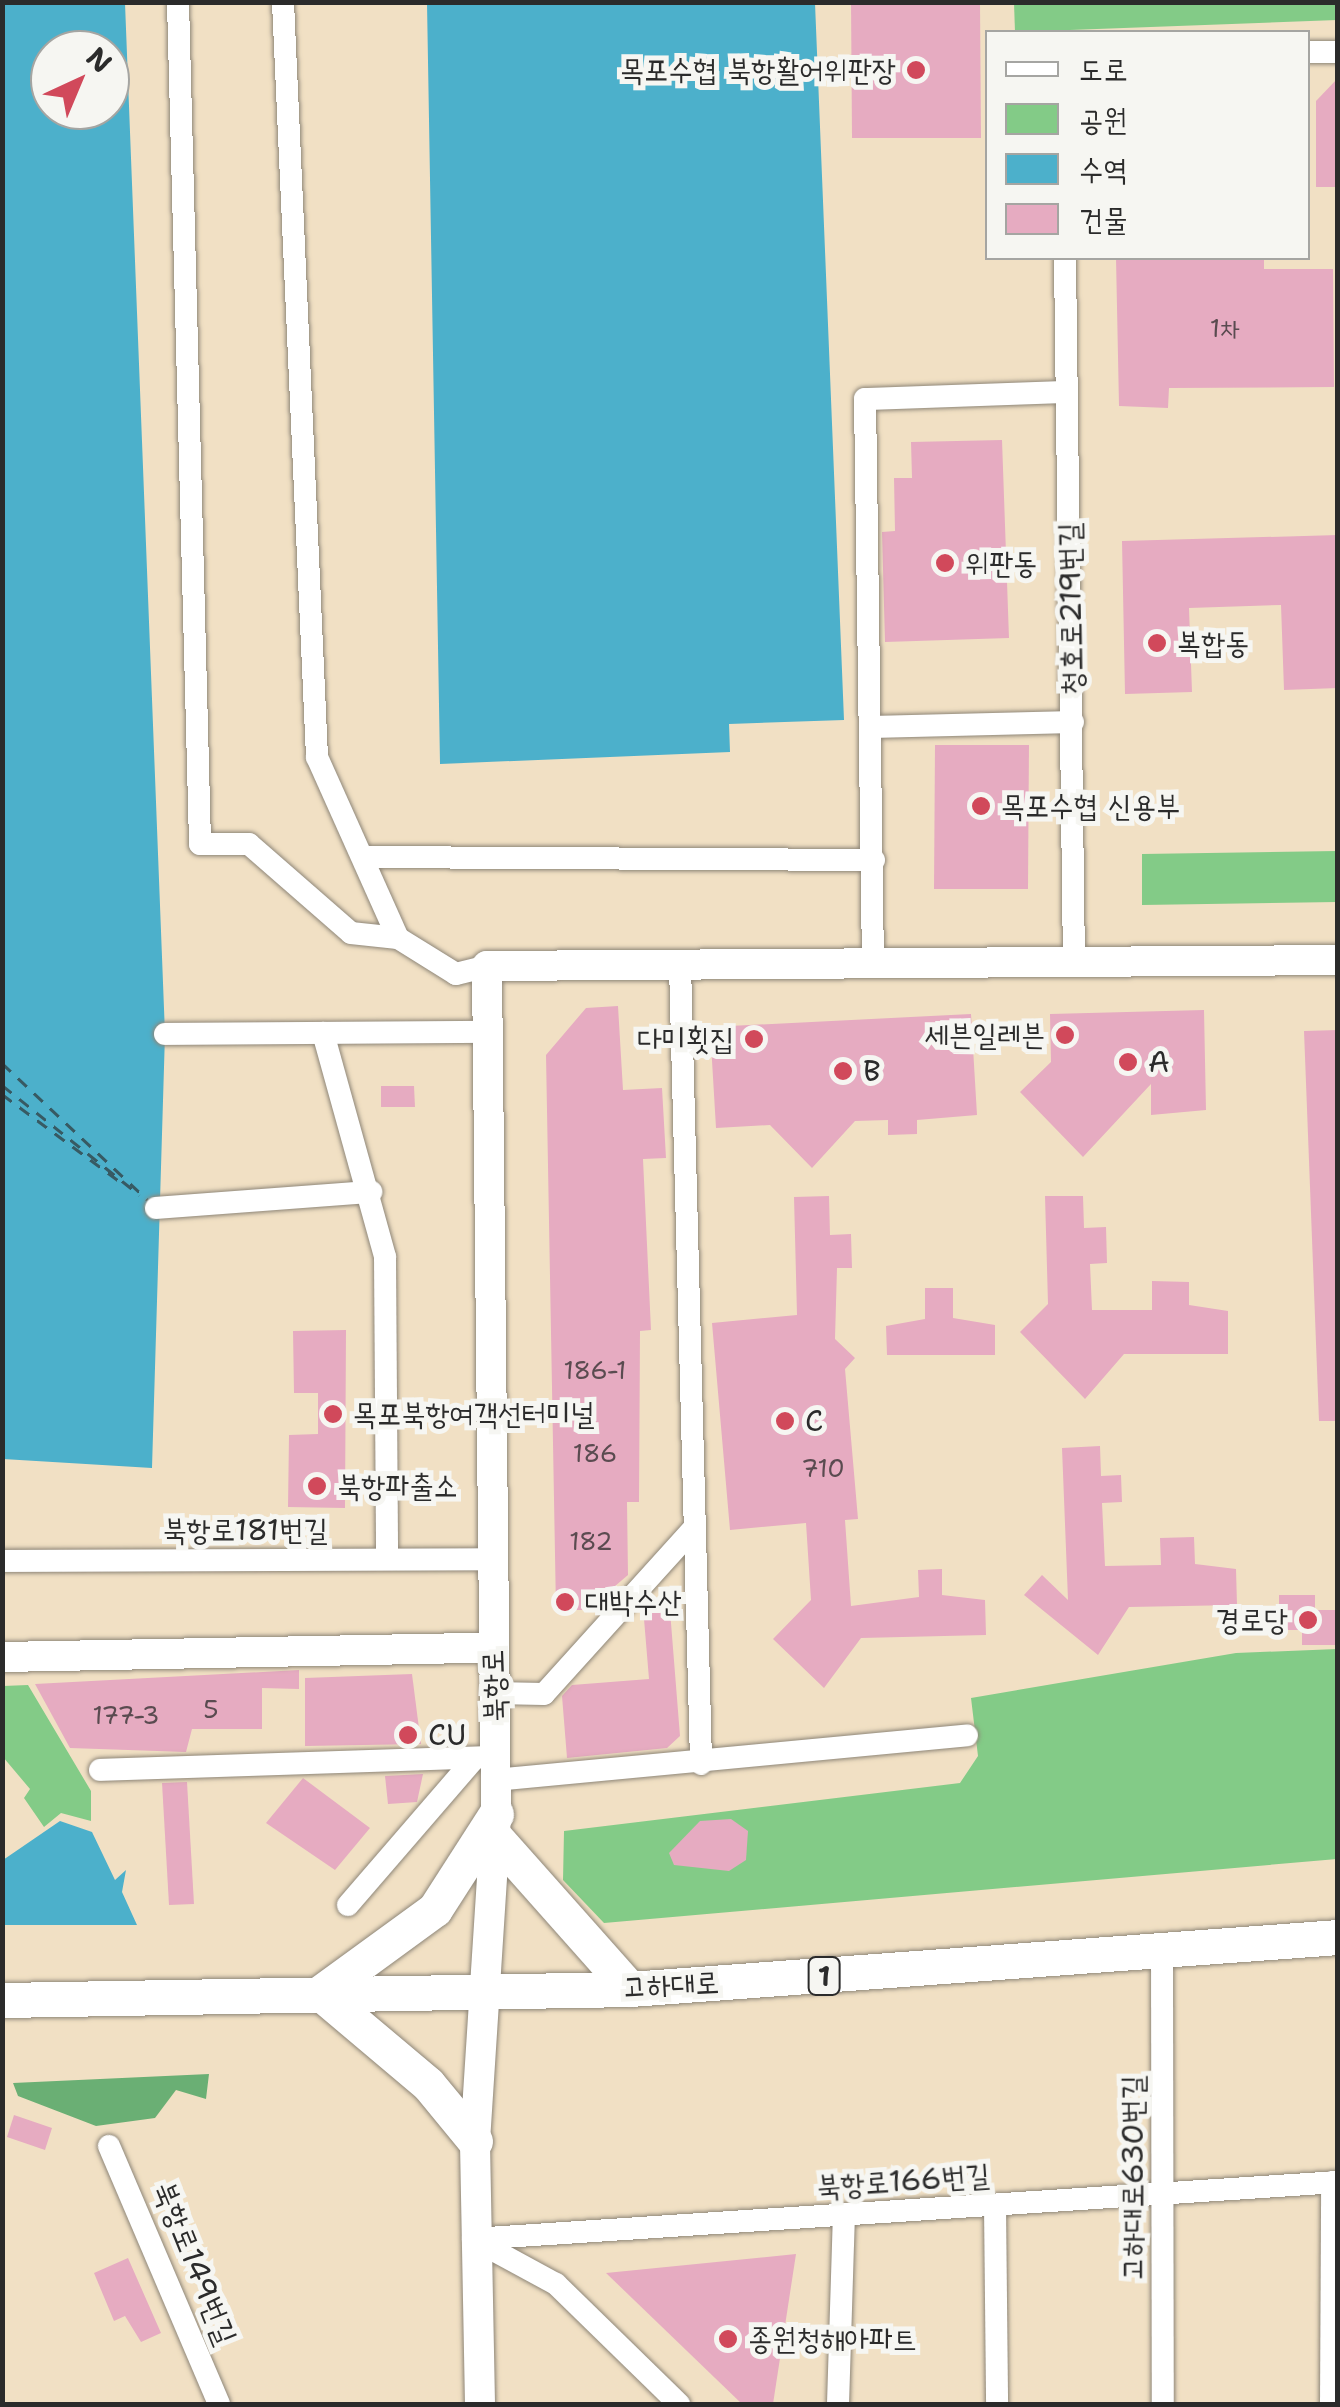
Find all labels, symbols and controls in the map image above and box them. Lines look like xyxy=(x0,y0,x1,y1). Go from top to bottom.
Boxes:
north arrow xyxy=(30,30,130,130)
legend xyxy=(985,30,1310,260)
text: N xyxy=(78,38,121,81)
text: 도로 xyxy=(1079,49,1127,90)
place label: 목포수협 북항활어위판장 xyxy=(620,52,896,88)
marker: 목포수협 북항활어위판장 xyxy=(905,59,927,81)
text: 공원 xyxy=(1079,99,1127,140)
text: 수역 xyxy=(1079,149,1127,190)
text: 건물 xyxy=(1079,199,1127,240)
house number: 1차 xyxy=(1210,313,1240,343)
street label: 청호로219번길 xyxy=(1051,522,1091,696)
place label: 위판동 xyxy=(965,545,1037,581)
marker: 위판동 xyxy=(934,552,956,574)
place label: 복합동 xyxy=(1177,625,1249,661)
marker: 복합동 xyxy=(1146,632,1168,654)
place label: 목포수협 신용부 xyxy=(1001,788,1180,824)
marker: 목포수협 신용부 xyxy=(970,795,992,817)
place label: 세븐일레븐 xyxy=(924,1017,1045,1053)
place label: 다미횟집 xyxy=(637,1021,734,1057)
marker: 세븐일레븐 xyxy=(1054,1024,1076,1046)
marker: 다미횟집 xyxy=(743,1028,765,1050)
place label: A xyxy=(1148,1044,1170,1080)
marker: A xyxy=(1117,1051,1139,1073)
place label: B xyxy=(863,1053,881,1089)
marker: B xyxy=(832,1060,854,1082)
house number: 186-1 xyxy=(563,1355,627,1385)
place label: 목포북항여객선터미널 xyxy=(353,1396,594,1432)
marker: 목포북항여객선터미널 xyxy=(322,1403,344,1425)
place label: C xyxy=(805,1403,823,1439)
marker: C xyxy=(774,1410,796,1432)
house number: 186 xyxy=(573,1438,617,1468)
house number: 710 xyxy=(801,1453,845,1483)
place label: 북항파출소 xyxy=(337,1468,458,1504)
marker: 북항파출소 xyxy=(306,1475,328,1497)
street label: 북항로181번길 xyxy=(162,1512,328,1548)
house number: 182 xyxy=(569,1526,613,1556)
place label: 대박수산 xyxy=(585,1584,682,1620)
marker: 대박수산 xyxy=(554,1591,576,1613)
place label: 경로당 xyxy=(1216,1602,1288,1638)
marker: 경로당 xyxy=(1297,1609,1319,1631)
street label: 북항로 xyxy=(475,1649,513,1723)
house number: 5 xyxy=(203,1694,219,1724)
house number: 177-3 xyxy=(92,1700,160,1730)
place label: CU xyxy=(428,1717,466,1753)
marker: CU xyxy=(397,1724,419,1746)
road number: 1 xyxy=(806,1953,842,1999)
street label: 고하대로 xyxy=(622,1964,720,2006)
street label: 고하대로630번길 xyxy=(1115,2075,1151,2281)
street label: 북항로166번길 xyxy=(815,2157,991,2205)
street label: 북항로149번길 xyxy=(146,2176,244,2350)
place label: 종원청해아파트 xyxy=(748,2321,917,2357)
marker: 종원청해아파트 xyxy=(717,2328,739,2350)

